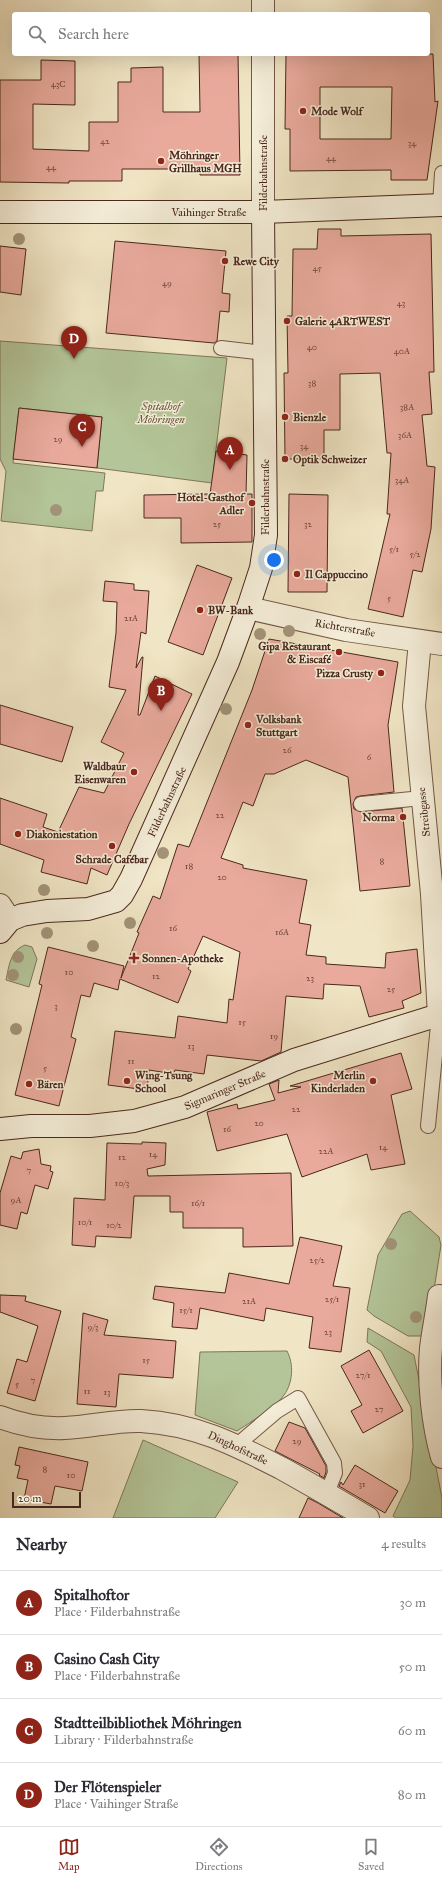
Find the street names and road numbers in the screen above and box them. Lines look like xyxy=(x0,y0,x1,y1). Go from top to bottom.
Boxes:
street label: Filderbahnstraße xyxy=(257,134,270,211)
street label: Vaihinger Straße xyxy=(170,206,247,219)
street label: Filderbahnstraße xyxy=(259,458,272,535)
street label: Richterstraße xyxy=(314,616,377,640)
street label: Filderbahnstraße xyxy=(145,764,189,839)
street label: Streibgasse xyxy=(415,786,433,837)
street label: Sigmaringer Straße xyxy=(182,1067,268,1113)
street label: Dinghofstraße xyxy=(206,1428,271,1468)

